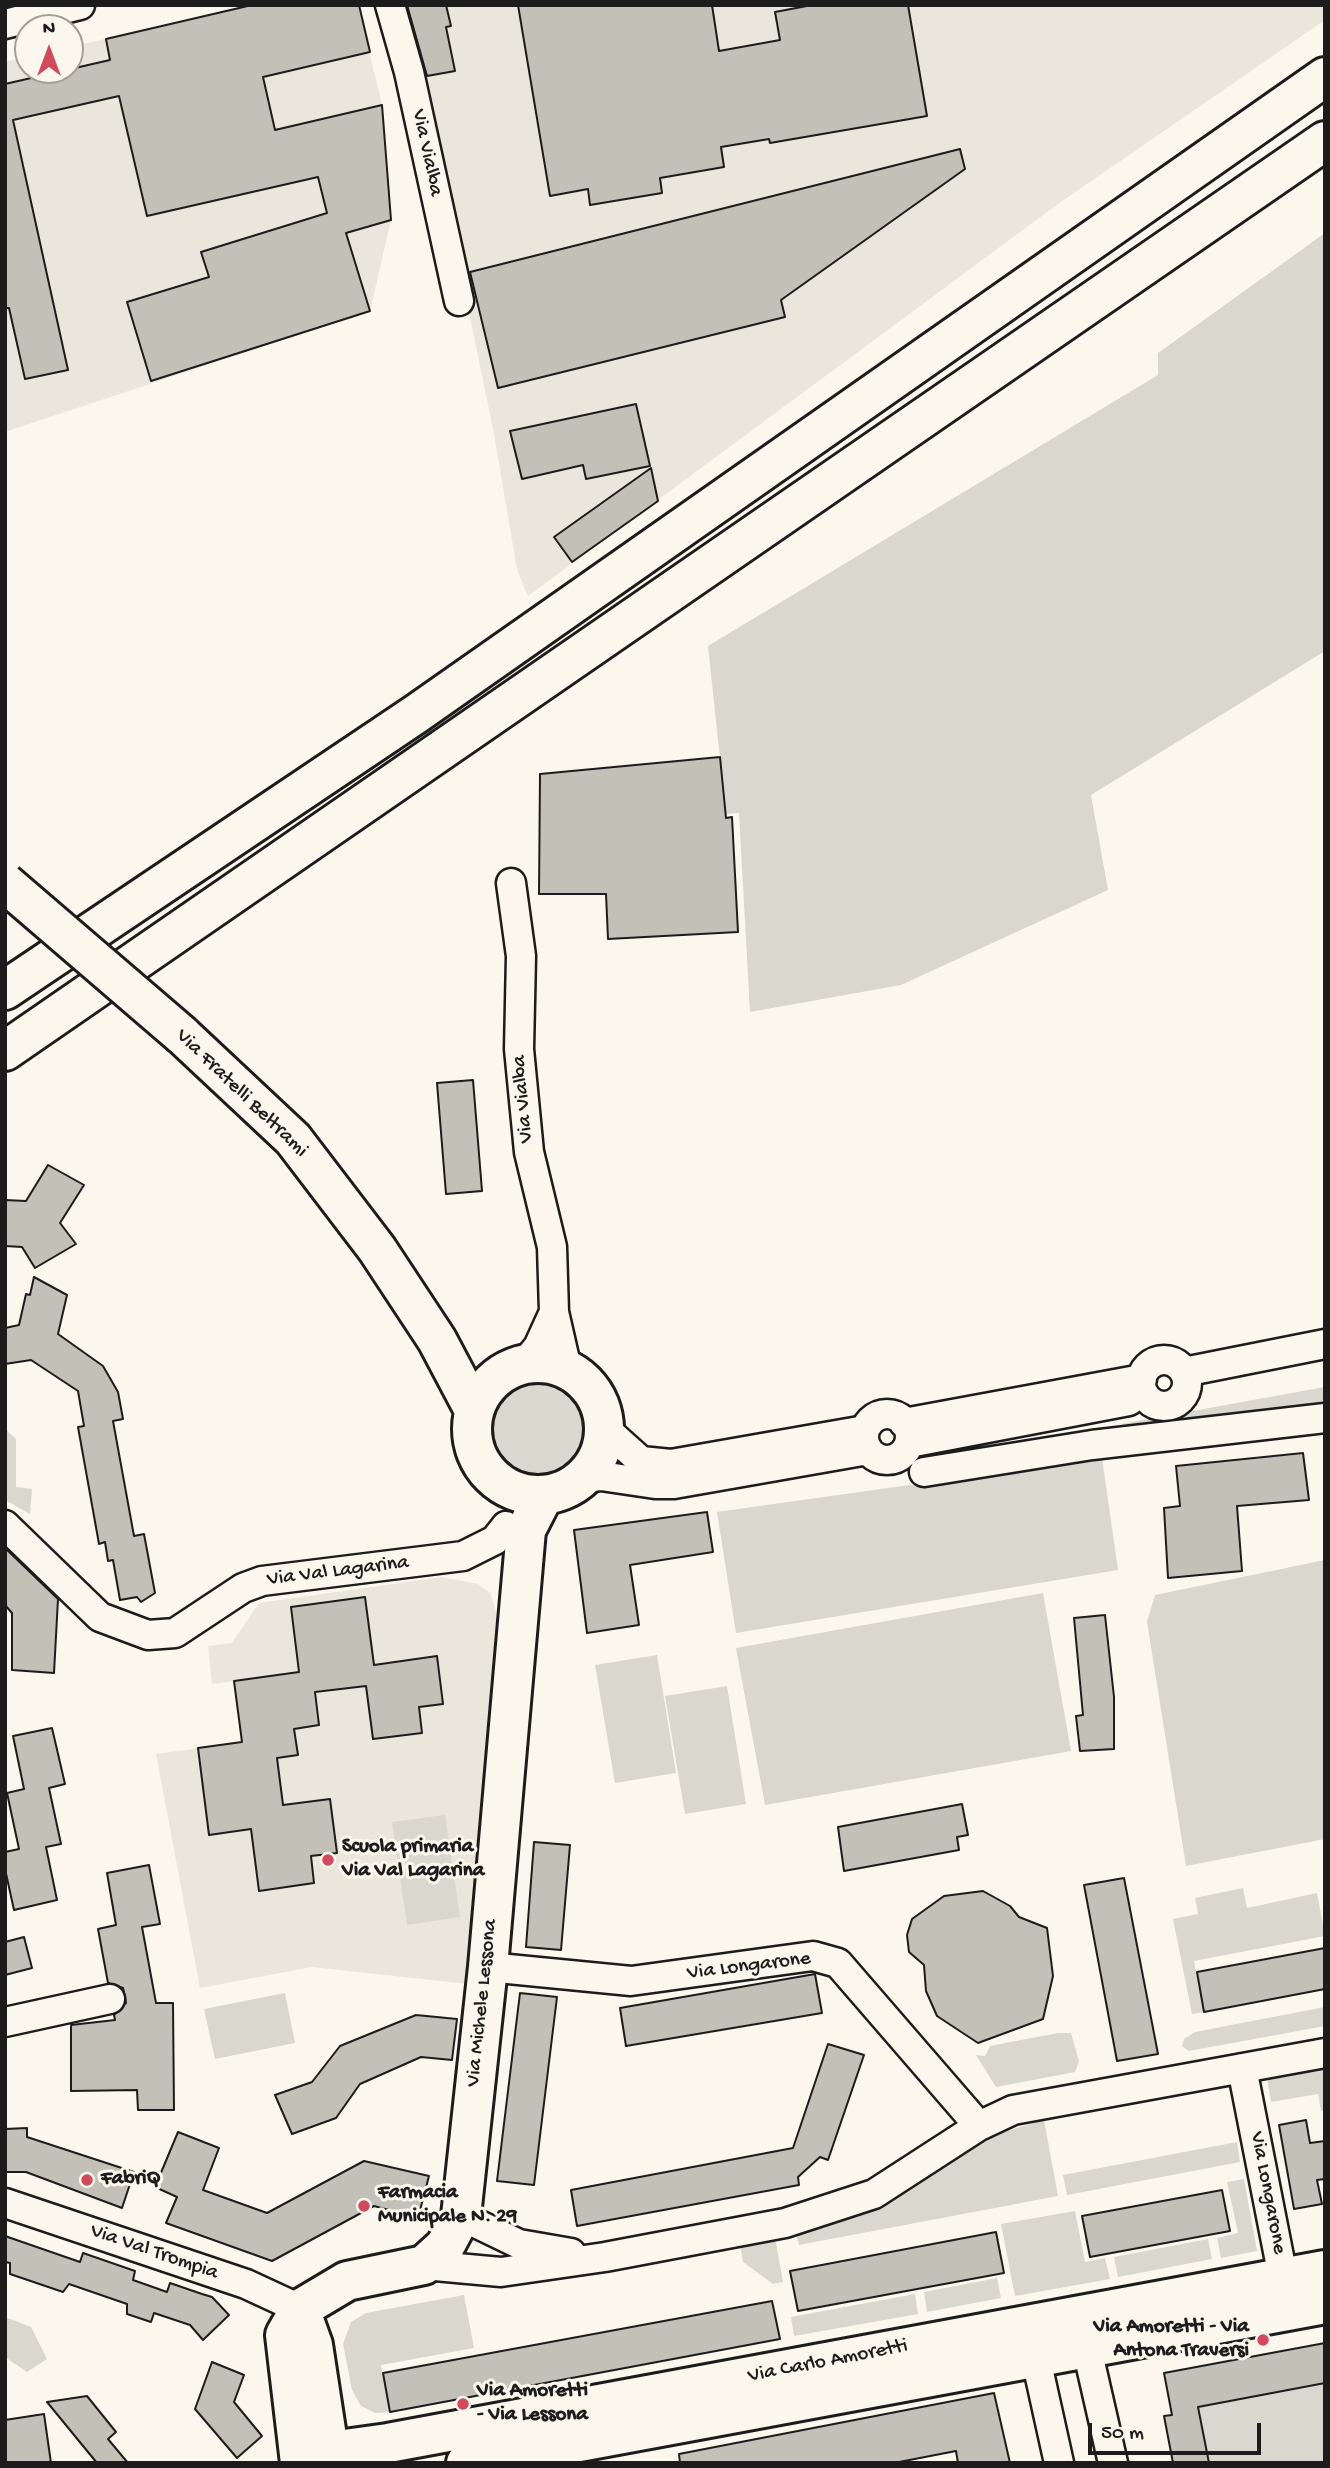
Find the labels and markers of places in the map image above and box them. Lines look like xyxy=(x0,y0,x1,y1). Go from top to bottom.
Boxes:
place label: Scuola primaria Via Val Lagarina xyxy=(342,1835,484,1885)
marker: Scuola primaria Via Val Lagarina xyxy=(320,1852,336,1868)
place label: FabriQ xyxy=(101,2167,161,2193)
marker: FabriQ xyxy=(79,2172,95,2188)
place label: Farmacia Municipale N. 29 xyxy=(378,2181,517,2231)
marker: Farmacia Municipale N. 29 xyxy=(356,2198,372,2214)
place label: Via Amoretti - Via Antona Traversi xyxy=(1094,2315,1249,2365)
marker: Via Amoretti - Via Antona Traversi xyxy=(1255,2332,1271,2348)
place label: Via Amoretti - Via Lessona xyxy=(477,2379,588,2429)
marker: Via Amoretti - Via Lessona xyxy=(455,2396,471,2412)

